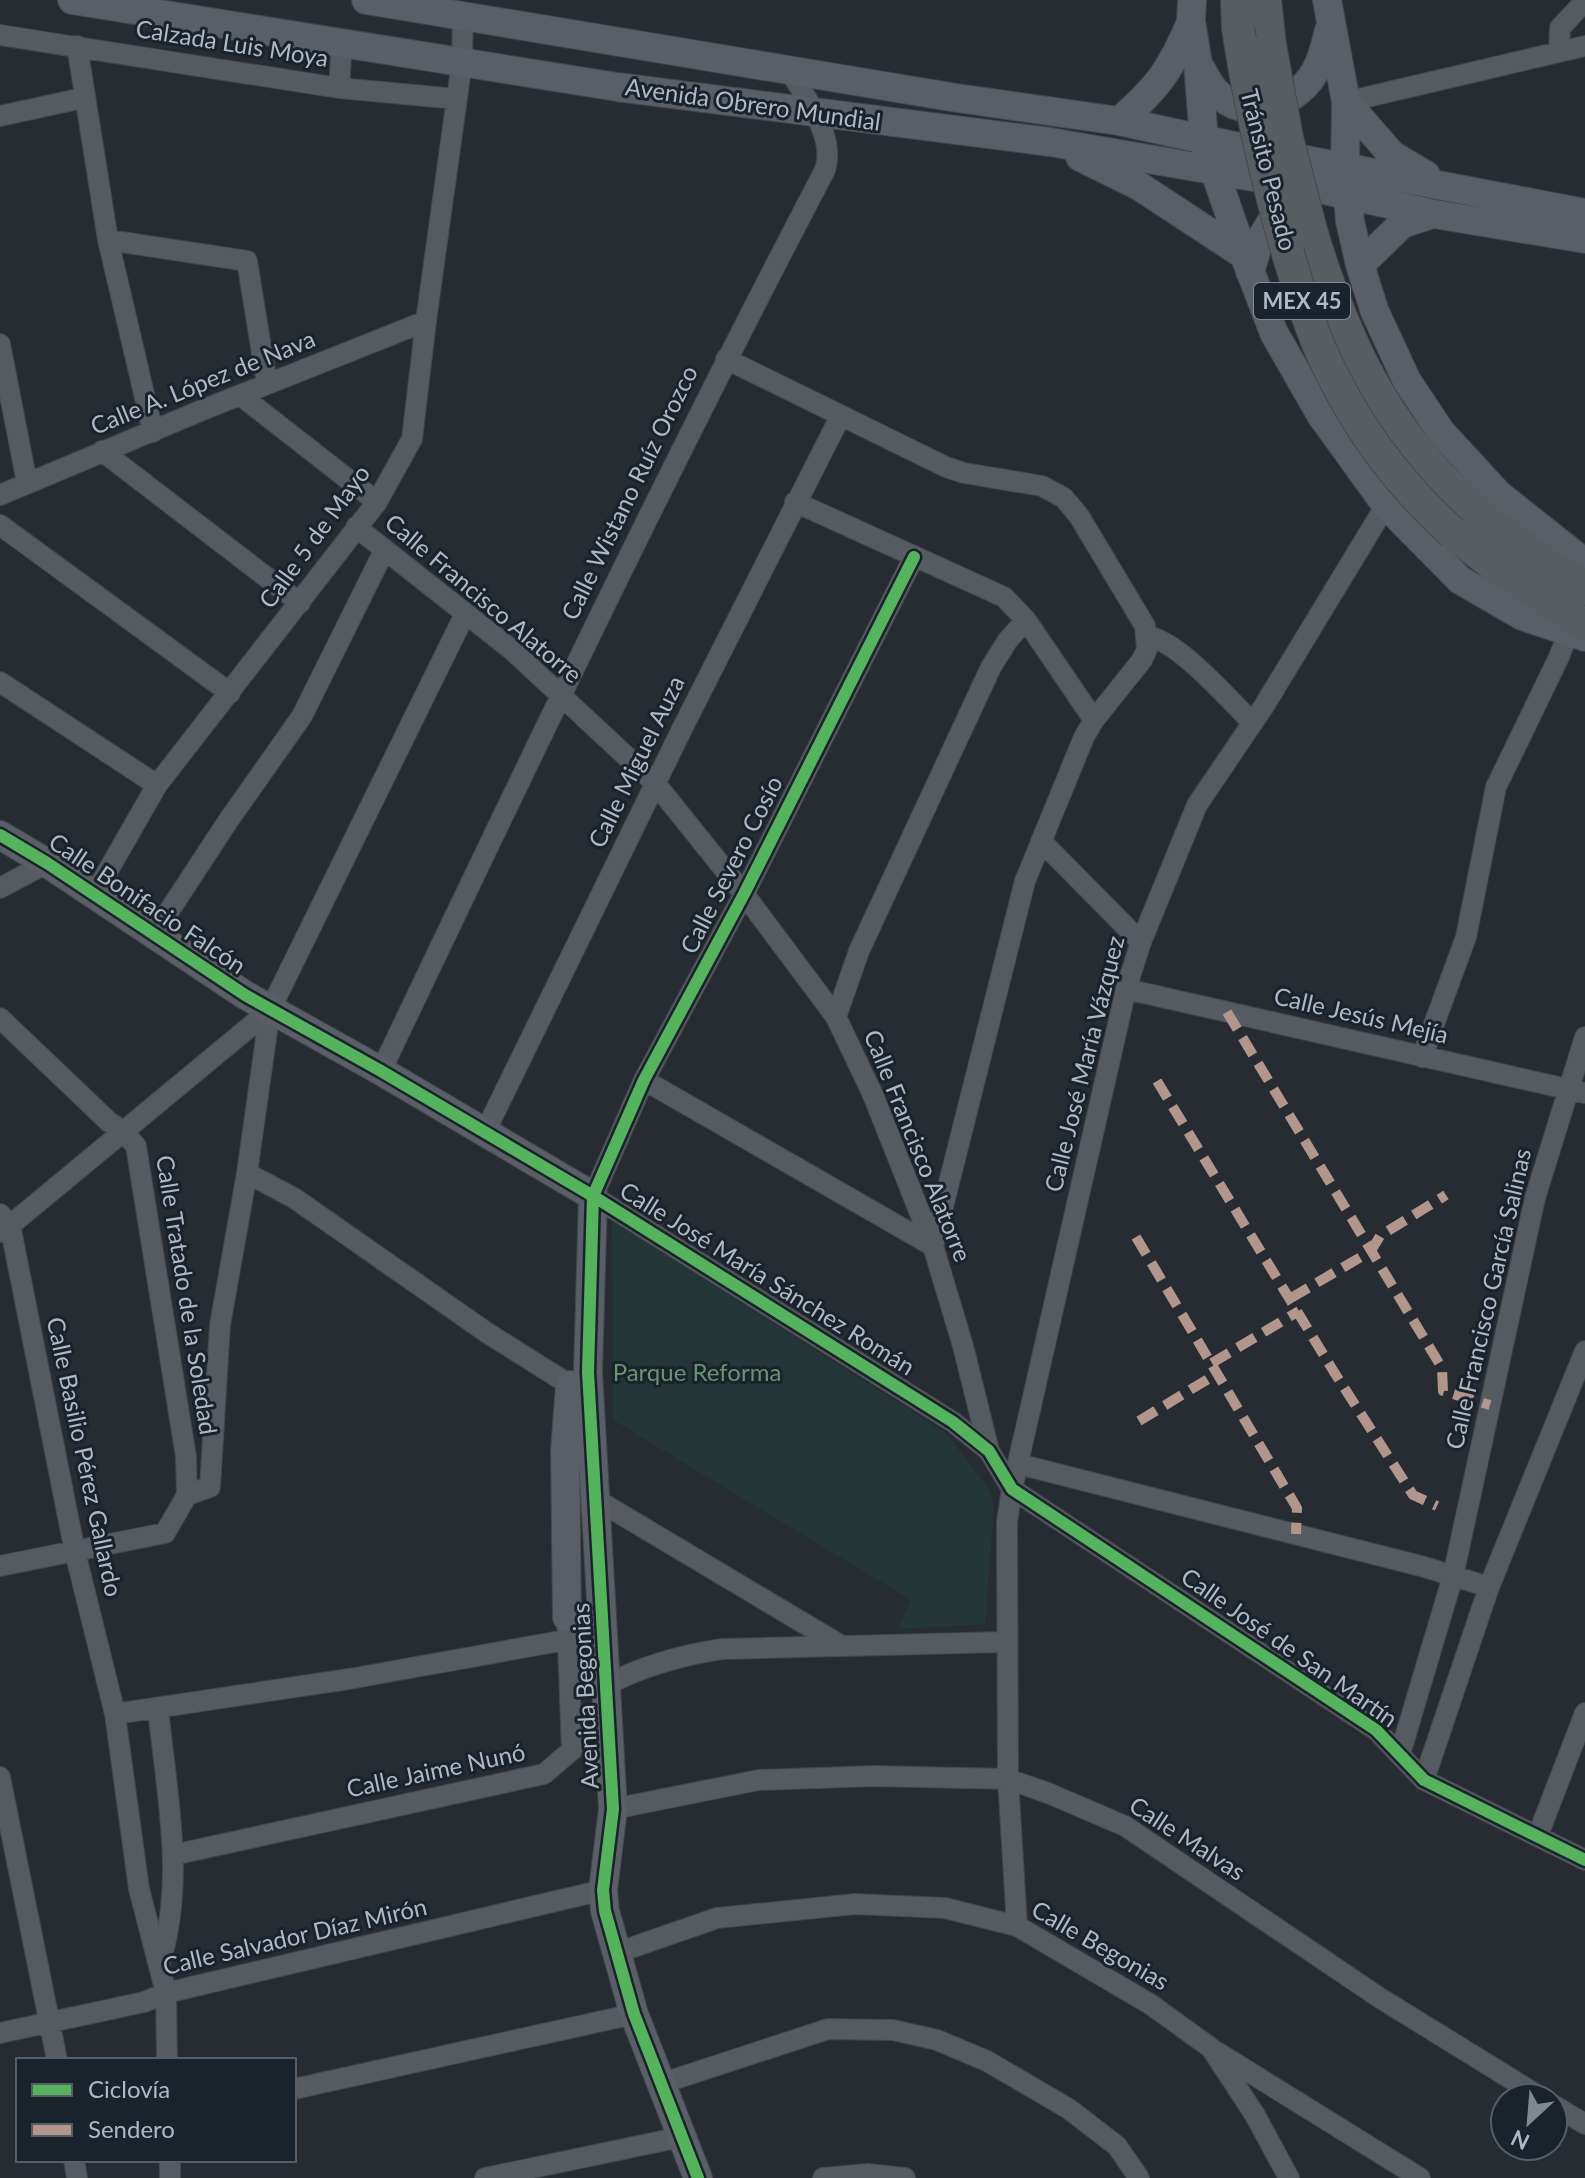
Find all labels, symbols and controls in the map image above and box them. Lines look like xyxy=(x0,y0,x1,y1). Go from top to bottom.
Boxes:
street label: Calzada Luis Moya xyxy=(134,13,331,72)
street label: Avenida Obrero Mundial xyxy=(624,71,883,136)
street label: Tránsito Pesado xyxy=(1235,86,1304,254)
road number: MEX 45 xyxy=(1254,283,1350,319)
street label: Calle A. López de Nava xyxy=(86,323,319,440)
street label: Calle Wistano Ruíz Orozco xyxy=(554,361,703,624)
street label: Calle 5 de Mayo xyxy=(252,459,375,613)
street label: Calle Francisco Alatorre xyxy=(380,507,588,689)
street label: Calle Miguel Auza xyxy=(581,671,690,852)
street label: Calle Severo Cosío xyxy=(673,771,788,958)
street label: Calle Bonifacio Falcón xyxy=(44,826,252,979)
street label: Calle José María Vázquez xyxy=(1038,932,1129,1195)
street label: Calle Jesús Mejía xyxy=(1271,980,1451,1049)
street label: Calle Francisco Alatorre xyxy=(859,1025,978,1266)
street label: Calle Francisco García Salinas xyxy=(1439,1145,1536,1452)
street label: Calle Tratado de la Soledad xyxy=(151,1153,224,1437)
street label: Calle José María Sánchez Román xyxy=(615,1175,920,1381)
street label: Calle Basilio Pérez Gallardo xyxy=(42,1314,129,1599)
park label: Parque Reforma xyxy=(613,1357,781,1386)
street label: Calle José de San Martín xyxy=(1176,1561,1404,1732)
street label: Avenida Begonias xyxy=(565,1602,604,1790)
street label: Calle Jaime Nunó xyxy=(344,1736,528,1803)
street label: Calle Malvas xyxy=(1125,1790,1251,1886)
street label: Calle Salvador Díaz Mirón xyxy=(160,1891,429,1980)
street label: Calle Begonias xyxy=(1027,1894,1174,1996)
legend xyxy=(16,2058,296,2162)
text: Ciclovía xyxy=(88,2074,170,2103)
north arrow xyxy=(1489,2082,1569,2162)
text: Sendero xyxy=(88,2114,175,2143)
text: N xyxy=(1506,2125,1534,2156)

